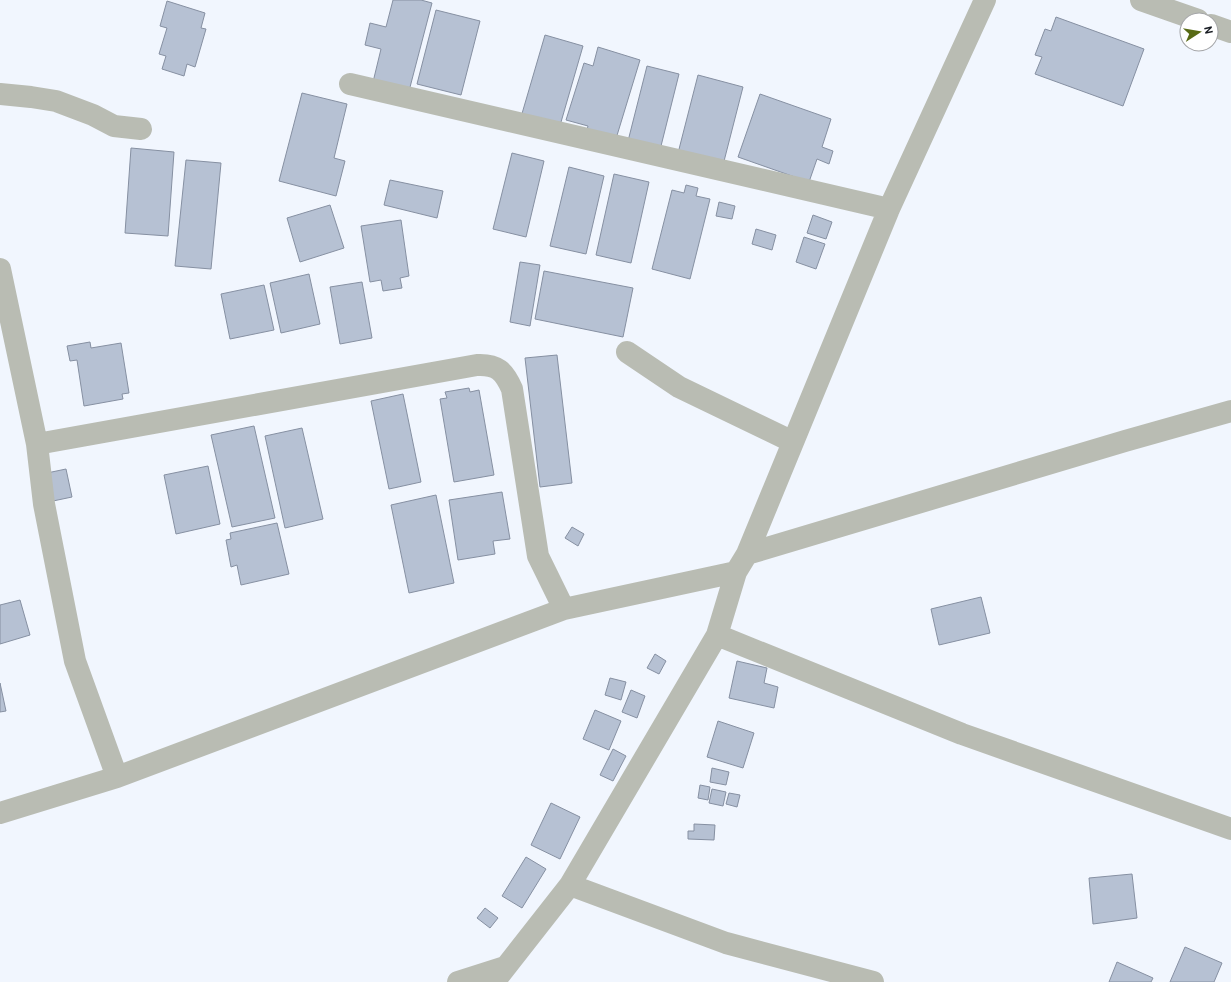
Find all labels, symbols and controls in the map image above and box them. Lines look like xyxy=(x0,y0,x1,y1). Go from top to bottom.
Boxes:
north arrow xyxy=(1179,12,1219,52)
text: N xyxy=(1202,25,1216,35)

